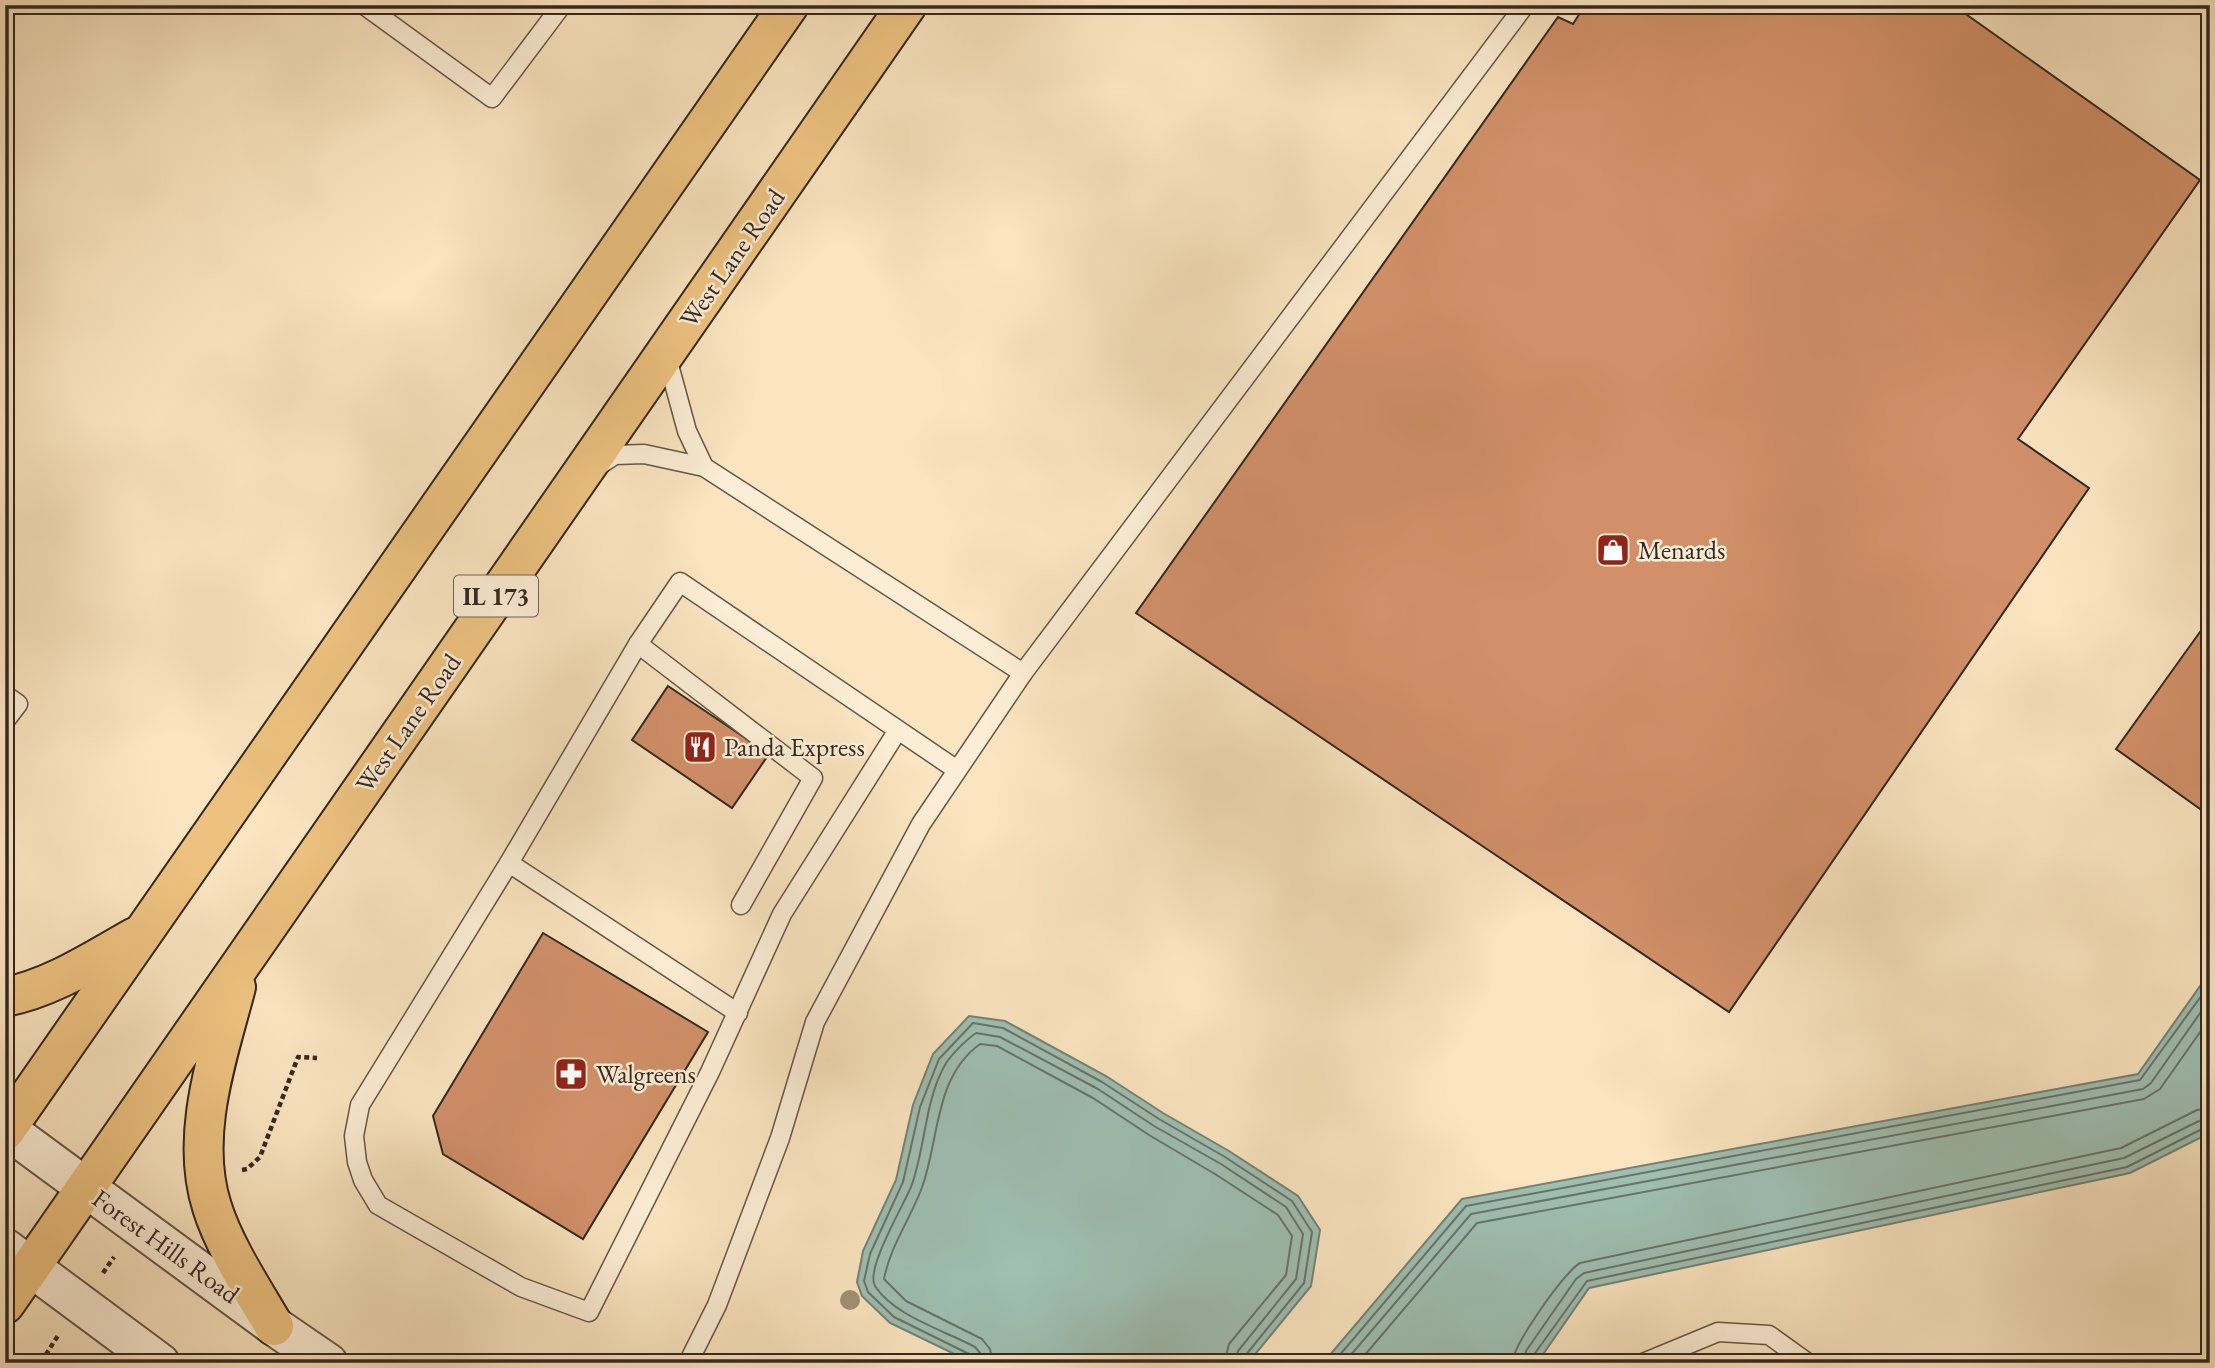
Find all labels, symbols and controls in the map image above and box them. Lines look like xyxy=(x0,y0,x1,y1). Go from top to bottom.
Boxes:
street label: West Lane Road xyxy=(672,181,793,334)
shop icon: Menards xyxy=(1594,531,1632,569)
place label: Menards xyxy=(1638,533,1725,567)
road number: IL 173 xyxy=(454,576,538,616)
street label: West Lane Road xyxy=(348,646,469,799)
restaurant icon: Panda Express xyxy=(681,728,719,766)
place label: Panda Express xyxy=(724,730,865,764)
pharmacy icon: Walgreens xyxy=(552,1055,590,1093)
place label: Walgreens xyxy=(596,1057,696,1091)
street label: Forest Hills Road xyxy=(86,1181,247,1311)

